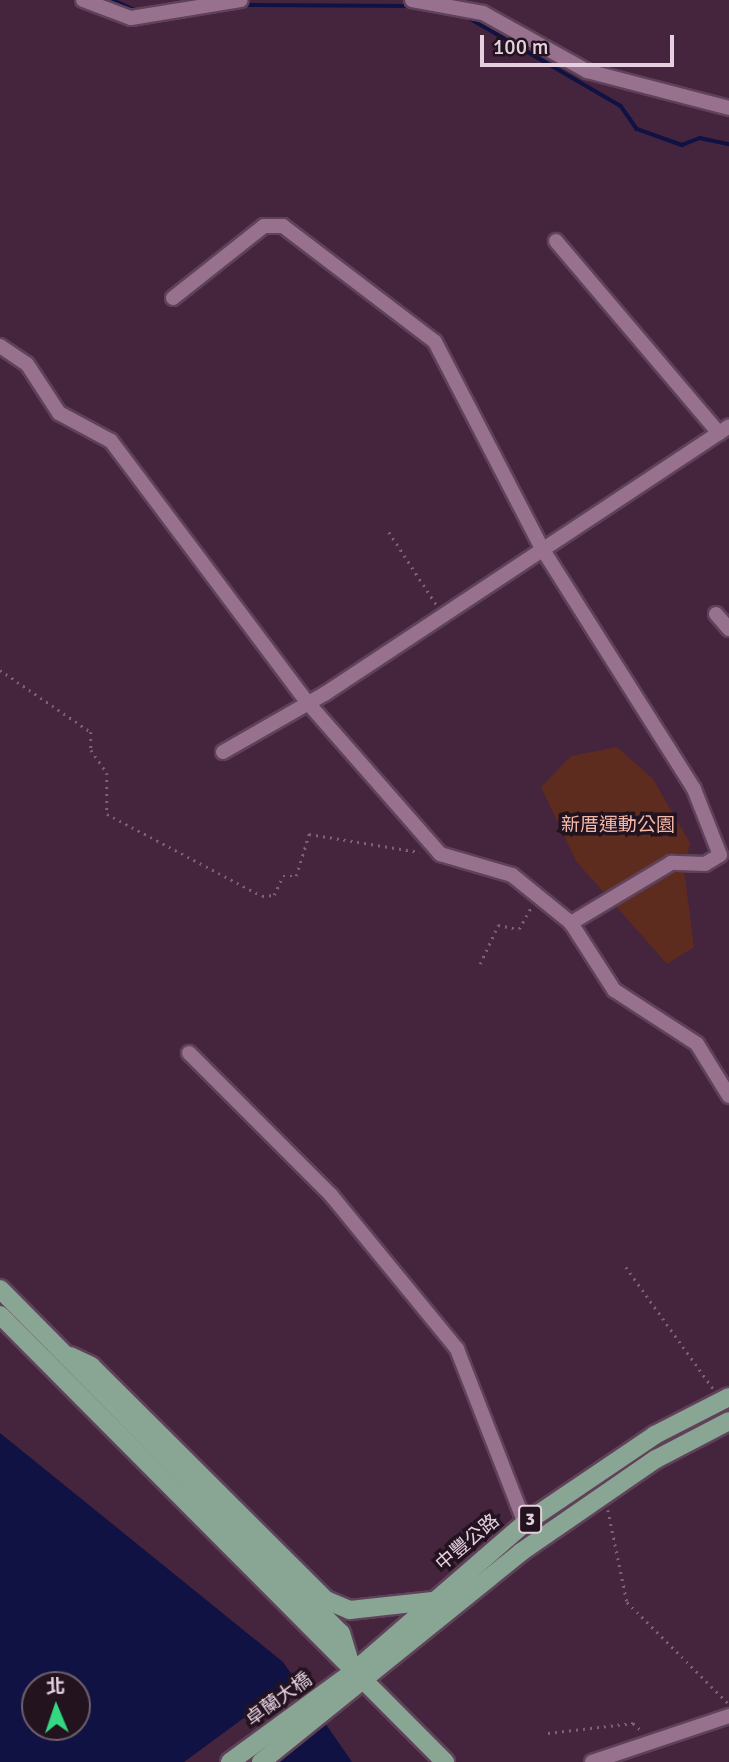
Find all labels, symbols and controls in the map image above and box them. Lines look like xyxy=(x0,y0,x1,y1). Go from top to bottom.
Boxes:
scale bar xyxy=(484,21,678,65)
text: 100 m xyxy=(493,34,548,60)
park label: 新厝運動公園 xyxy=(561,815,675,837)
road number: 3 xyxy=(518,1504,542,1534)
street label: 中豐公路 xyxy=(432,1510,504,1576)
street label: 卓蘭大橋 xyxy=(242,1668,316,1732)
north arrow xyxy=(21,1671,91,1741)
text: 北 xyxy=(45,1675,65,1699)

